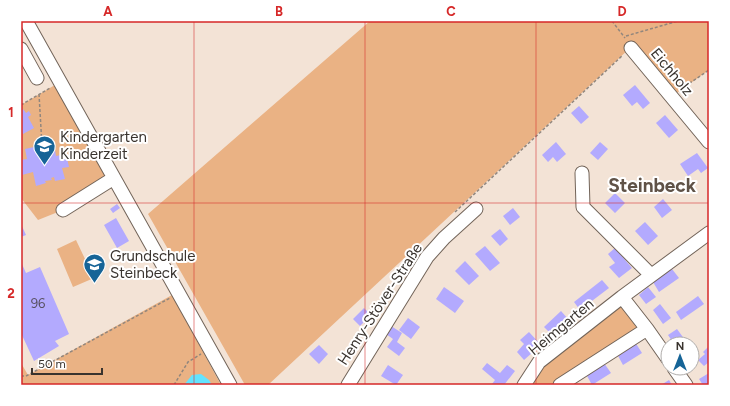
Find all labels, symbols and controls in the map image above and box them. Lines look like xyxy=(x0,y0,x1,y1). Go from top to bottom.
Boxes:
text: A xyxy=(103,4,113,19)
text: B xyxy=(275,4,283,19)
text: C xyxy=(446,4,456,19)
text: D xyxy=(617,4,627,19)
street label: Eichholz xyxy=(647,45,697,99)
text: 1 xyxy=(8,105,14,120)
place label: Kindergarten Kinderzeit xyxy=(60,128,147,163)
school or university icon: Kindergarten Kinderzeit xyxy=(32,133,58,166)
district label: Steinbeck xyxy=(608,174,697,197)
street label: Henry-Stöver-Straße xyxy=(334,240,426,368)
place label: Grundschule Steinbeck xyxy=(110,247,195,282)
school or university icon: Grundschule Steinbeck xyxy=(81,252,107,285)
text: 2 xyxy=(7,286,15,301)
street label: Heimgarten xyxy=(525,295,597,359)
house number: 96 xyxy=(31,296,45,311)
north arrow xyxy=(660,336,700,376)
text: N xyxy=(676,340,684,353)
scale bar xyxy=(32,350,102,376)
text: 50 m xyxy=(38,357,66,371)

